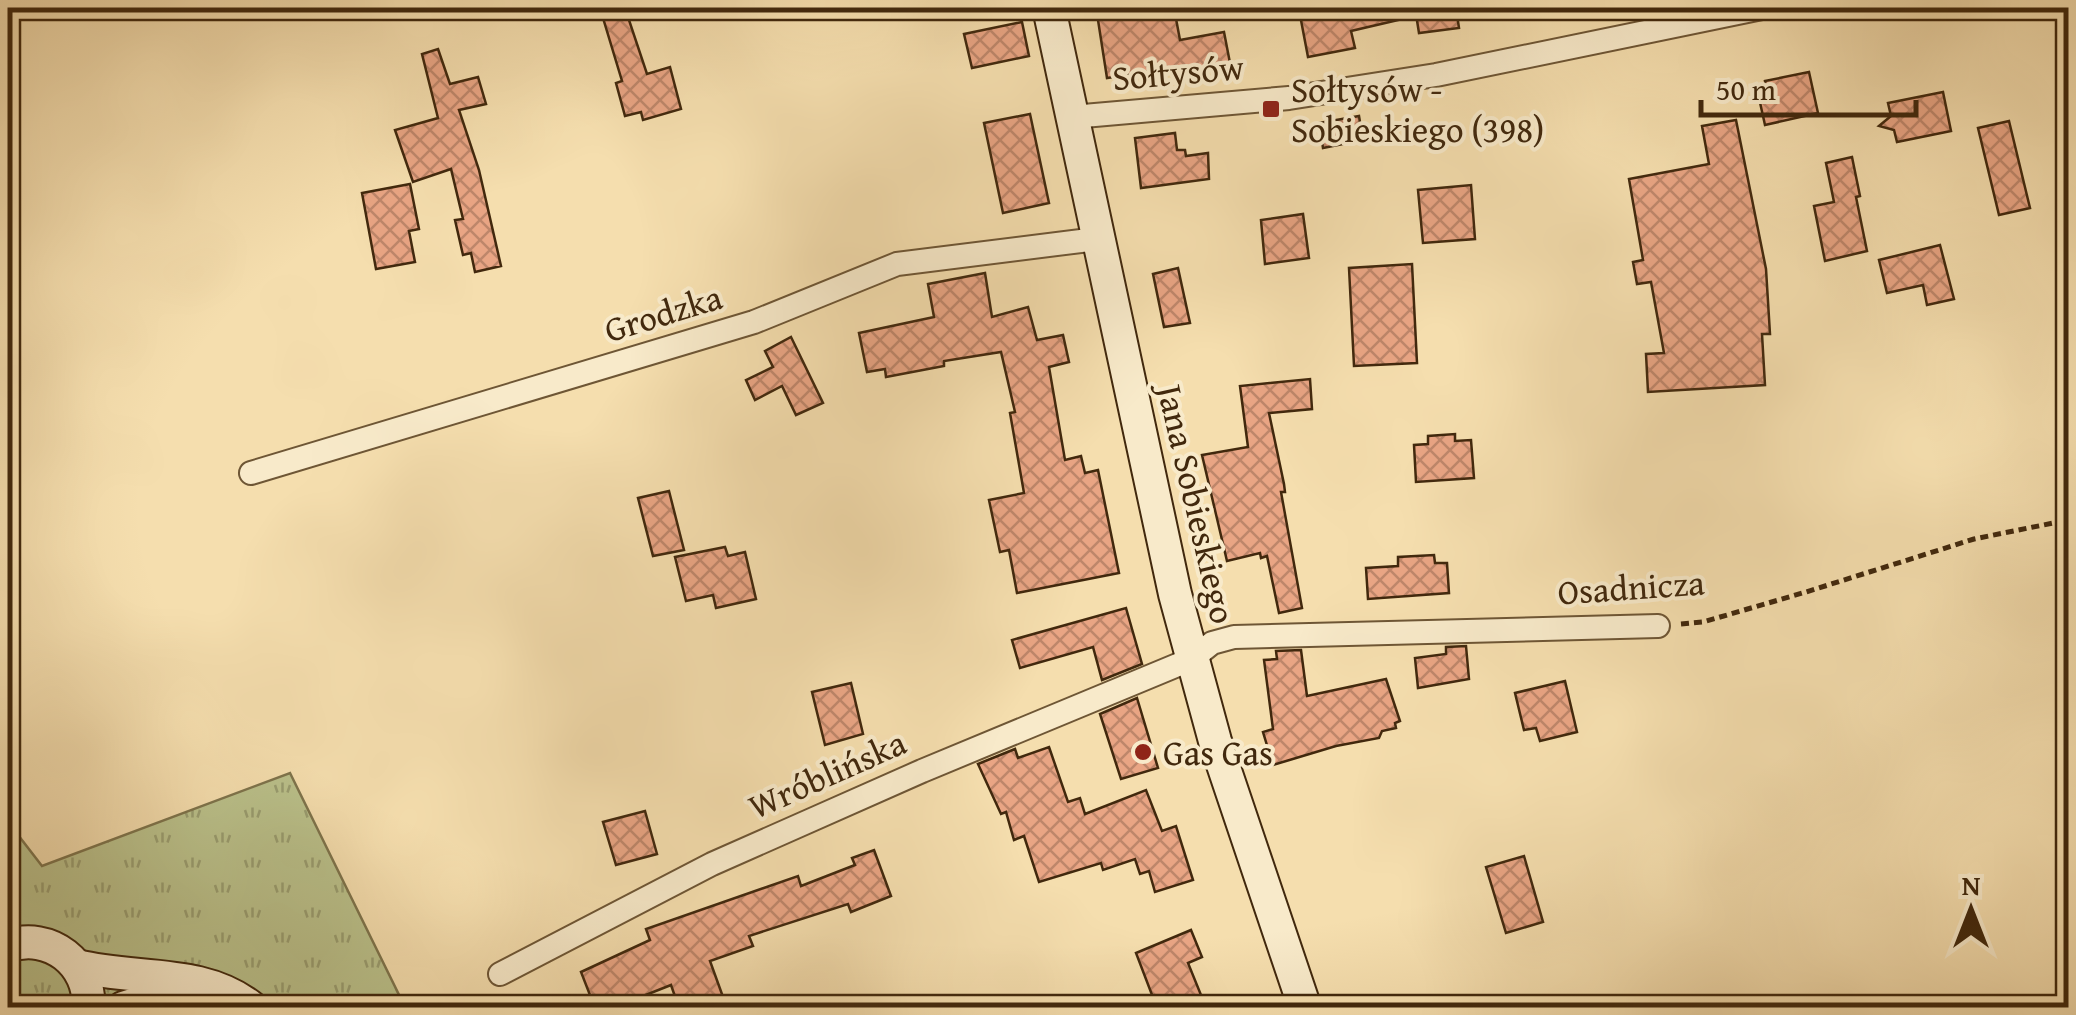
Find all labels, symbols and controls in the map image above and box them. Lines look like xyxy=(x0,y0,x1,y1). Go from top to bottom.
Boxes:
street label: Sołtysów xyxy=(1110,41,1246,103)
scale bar xyxy=(1701,55,1916,117)
place label: Sołtysów - Sobieskiego (398) xyxy=(1291,64,1544,155)
text: 50 m xyxy=(1716,67,1776,111)
marker: Sołtysów - Sobieskiego (398) xyxy=(1260,98,1282,120)
street label: Grodzka xyxy=(598,271,729,355)
street label: Jana Sobieskiego xyxy=(1144,376,1249,629)
street label: Osadnicza xyxy=(1556,556,1707,618)
street label: Wróblińska xyxy=(740,716,914,831)
place label: Gas Gas xyxy=(1163,727,1273,778)
marker: Gas Gas xyxy=(1132,741,1154,763)
north arrow xyxy=(1921,860,2021,960)
text: N xyxy=(1962,864,1981,905)

